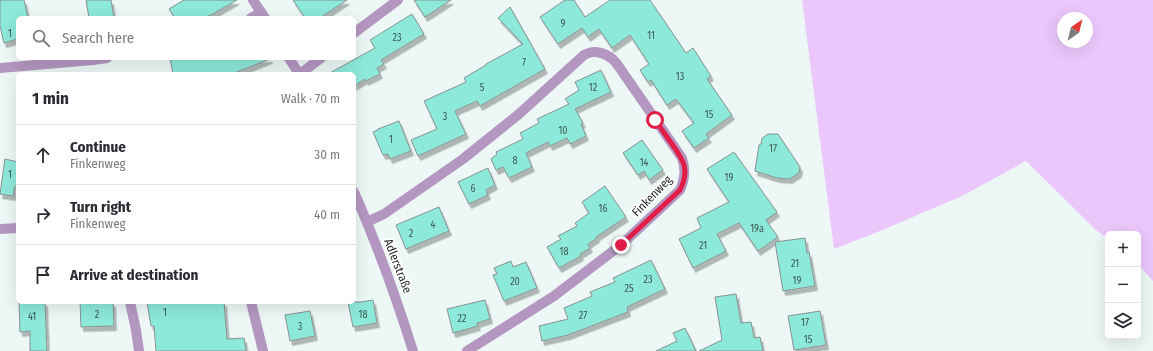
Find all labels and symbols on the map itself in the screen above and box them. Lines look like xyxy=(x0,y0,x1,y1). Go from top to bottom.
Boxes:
north arrow xyxy=(1057,12,1093,48)
house number: 9 xyxy=(561,18,566,30)
house number: 1 xyxy=(8,28,12,40)
house number: 11 xyxy=(647,30,655,42)
house number: 23 xyxy=(393,32,402,44)
house number: 7 xyxy=(522,57,526,69)
house number: 13 xyxy=(676,71,685,83)
house number: 5 xyxy=(480,82,485,94)
house number: 12 xyxy=(589,82,598,94)
house number: 15 xyxy=(705,109,714,121)
house number: 3 xyxy=(443,111,448,123)
route start xyxy=(646,111,664,129)
house number: 10 xyxy=(558,125,568,137)
house number: 1 xyxy=(389,134,393,146)
house number: 17 xyxy=(769,143,777,155)
house number: 8 xyxy=(513,155,518,167)
house number: 14 xyxy=(640,157,649,169)
house number: 1 xyxy=(8,169,12,181)
street label: Finkenweg xyxy=(629,172,675,219)
house number: 19 xyxy=(725,172,734,184)
house number: 6 xyxy=(471,183,476,195)
house number: 16 xyxy=(599,203,607,215)
house number: 4 xyxy=(431,219,436,231)
house number: 19a xyxy=(750,223,764,235)
house number: 2 xyxy=(409,228,414,240)
route end xyxy=(612,236,630,254)
street label: Adlerstraße xyxy=(381,237,415,295)
house number: 21 xyxy=(699,240,707,252)
house number: 18 xyxy=(560,246,568,258)
house number: 21 xyxy=(791,258,799,270)
house number: 23 xyxy=(644,274,653,286)
house number: 19 xyxy=(793,275,802,287)
house number: 20 xyxy=(510,276,520,288)
house number: 25 xyxy=(625,283,634,295)
house number: 1 xyxy=(163,307,167,319)
house number: 2 xyxy=(95,309,100,321)
house number: 18 xyxy=(359,309,367,321)
house number: 27 xyxy=(579,310,587,322)
house number: 41 xyxy=(28,311,36,323)
house number: 22 xyxy=(458,313,467,325)
house number: 17 xyxy=(801,317,809,329)
house number: 3 xyxy=(298,321,303,333)
house number: 15 xyxy=(804,334,813,346)

